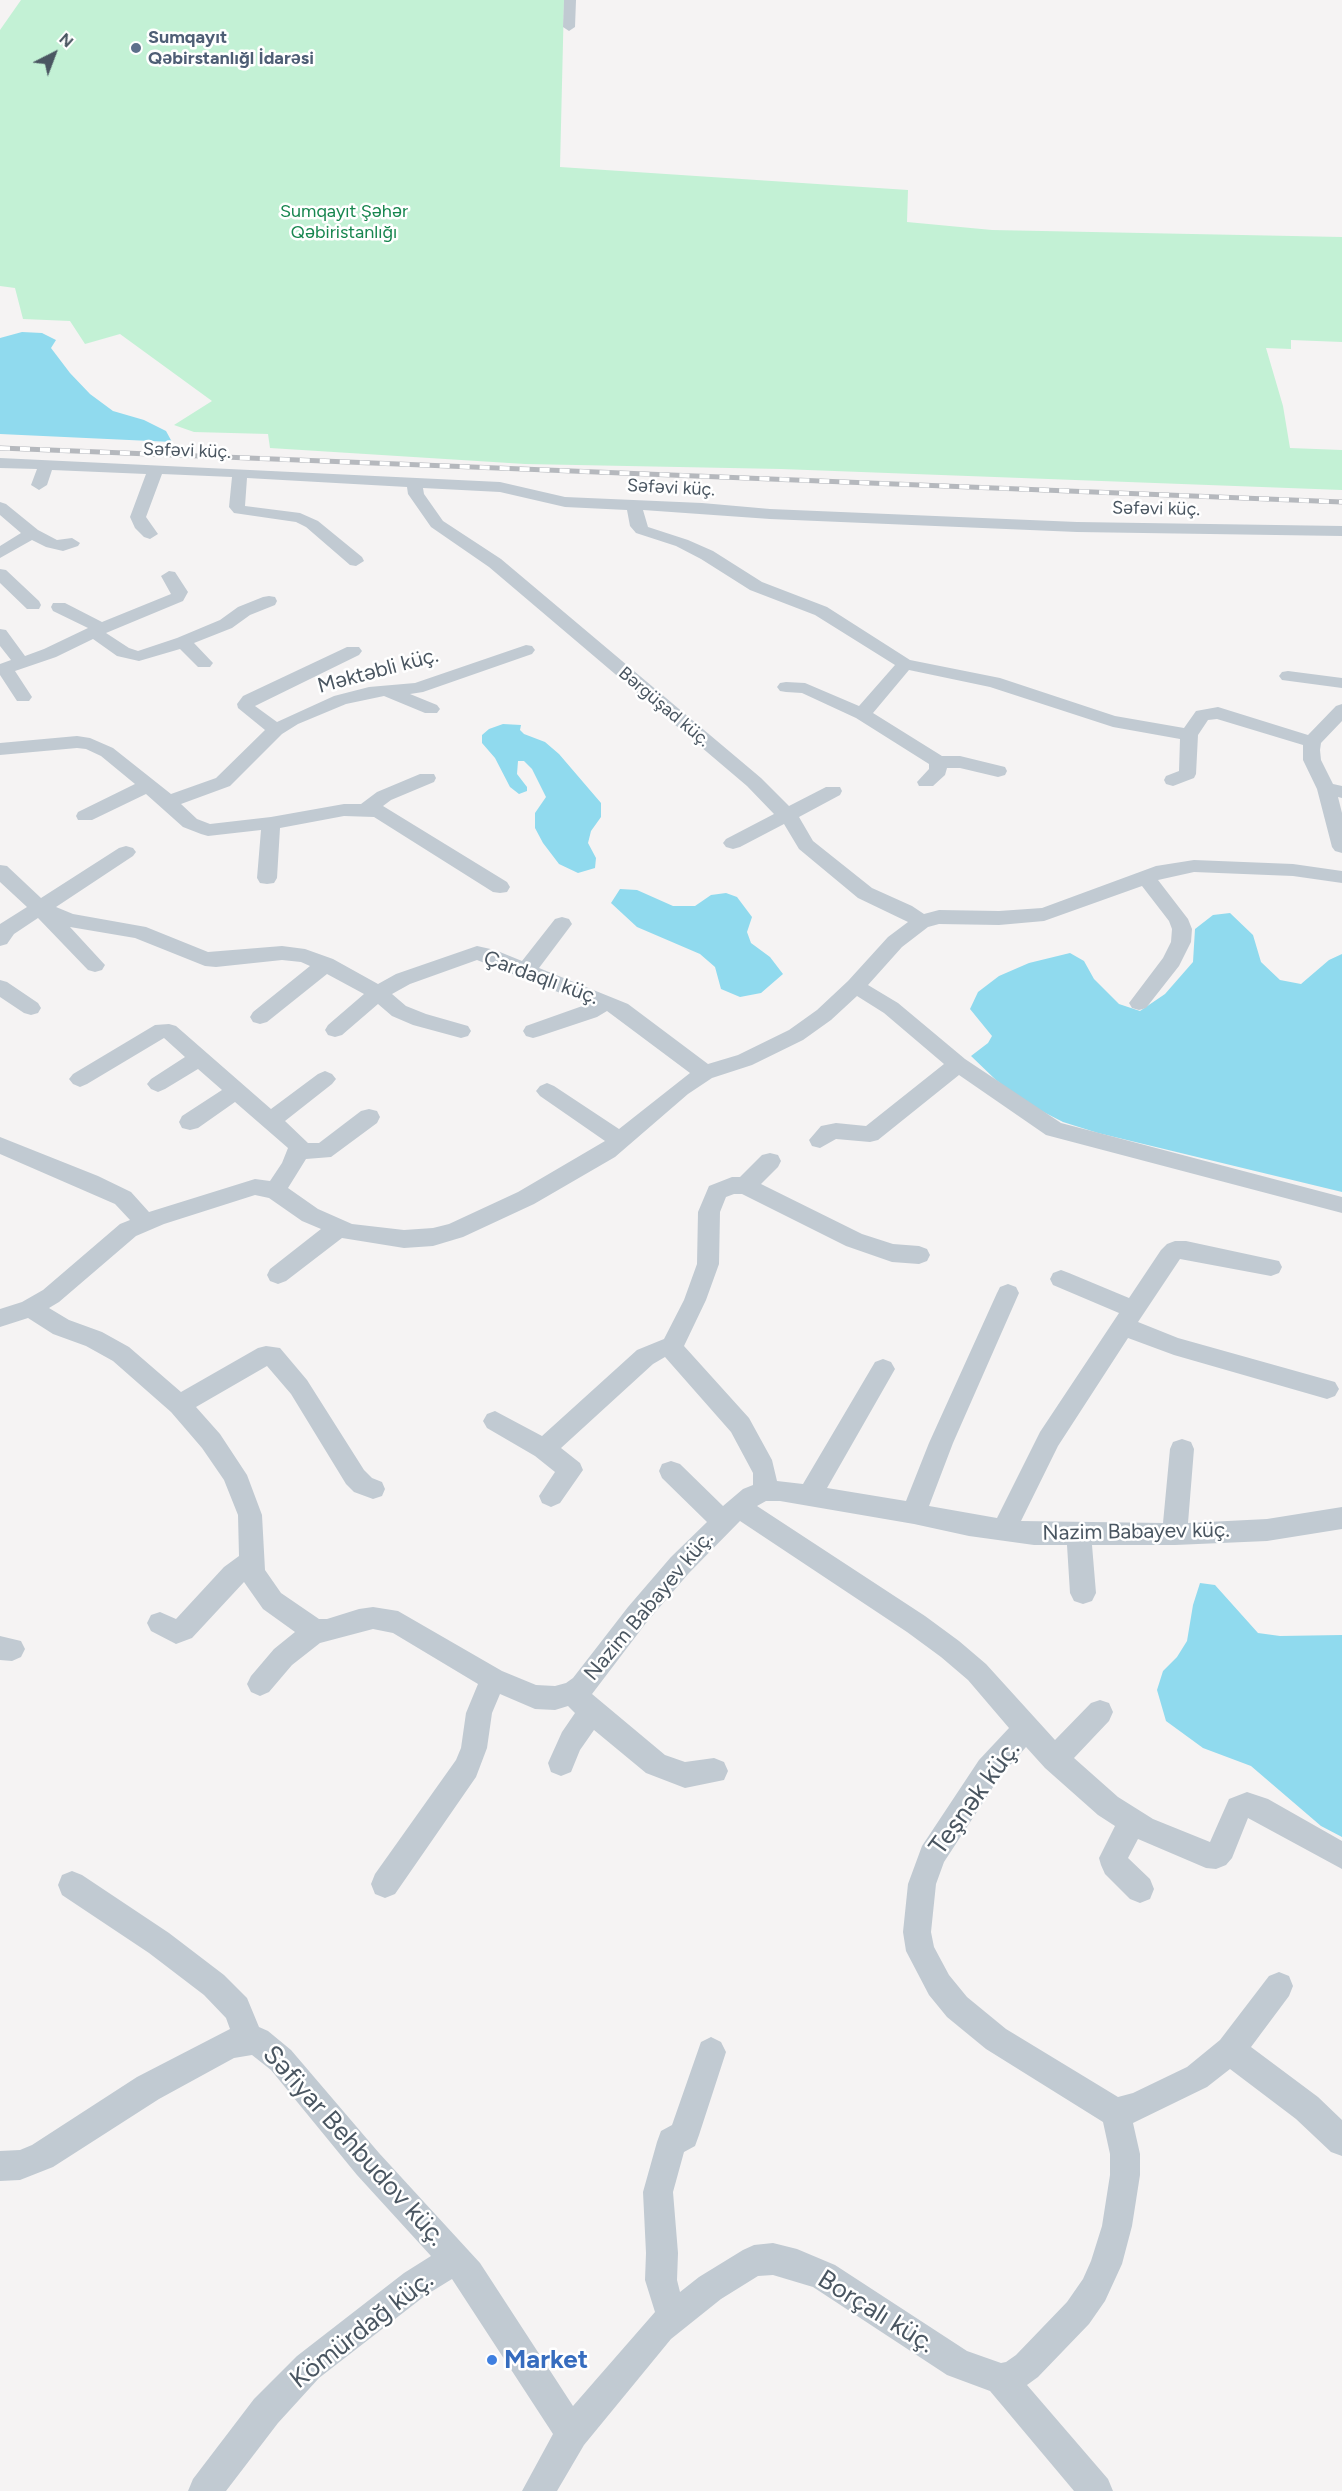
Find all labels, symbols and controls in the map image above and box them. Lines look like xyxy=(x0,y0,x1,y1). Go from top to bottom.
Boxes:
north arrow xyxy=(24,24,84,84)
place label: Sumqayıt Qəbirstanlığl İdarəsi xyxy=(148,27,314,70)
text: N xyxy=(55,29,77,51)
marker: Sumqayıt Qəbirstanlığl İdarəsi xyxy=(129,41,143,55)
park label: Sumqayıt Şəhər Qəbiristanlığı xyxy=(280,201,408,244)
street label: Səfəvi küç. xyxy=(143,439,231,463)
street label: Səfəvi küç. xyxy=(627,475,715,501)
street label: Səfəvi küç. xyxy=(1112,497,1200,521)
street label: Məktəbli küç. xyxy=(315,643,441,699)
street label: Bərgüşad küç. xyxy=(614,663,714,751)
street label: Çardaqlı küç. xyxy=(480,946,602,1010)
street label: Nazim Babayev küç. xyxy=(1042,1518,1230,1546)
street label: Nazim Babayev küç. xyxy=(579,1526,719,1686)
street label: Teşnək küç. xyxy=(923,1735,1027,1861)
street label: Səfiyar Behbudov küç. xyxy=(256,2039,452,2253)
street label: Kömürdağ küç. xyxy=(284,2264,440,2396)
street label: Borçalı küç. xyxy=(812,2264,940,2360)
place label: Market xyxy=(504,2344,588,2376)
marker: Market xyxy=(485,2353,499,2367)

